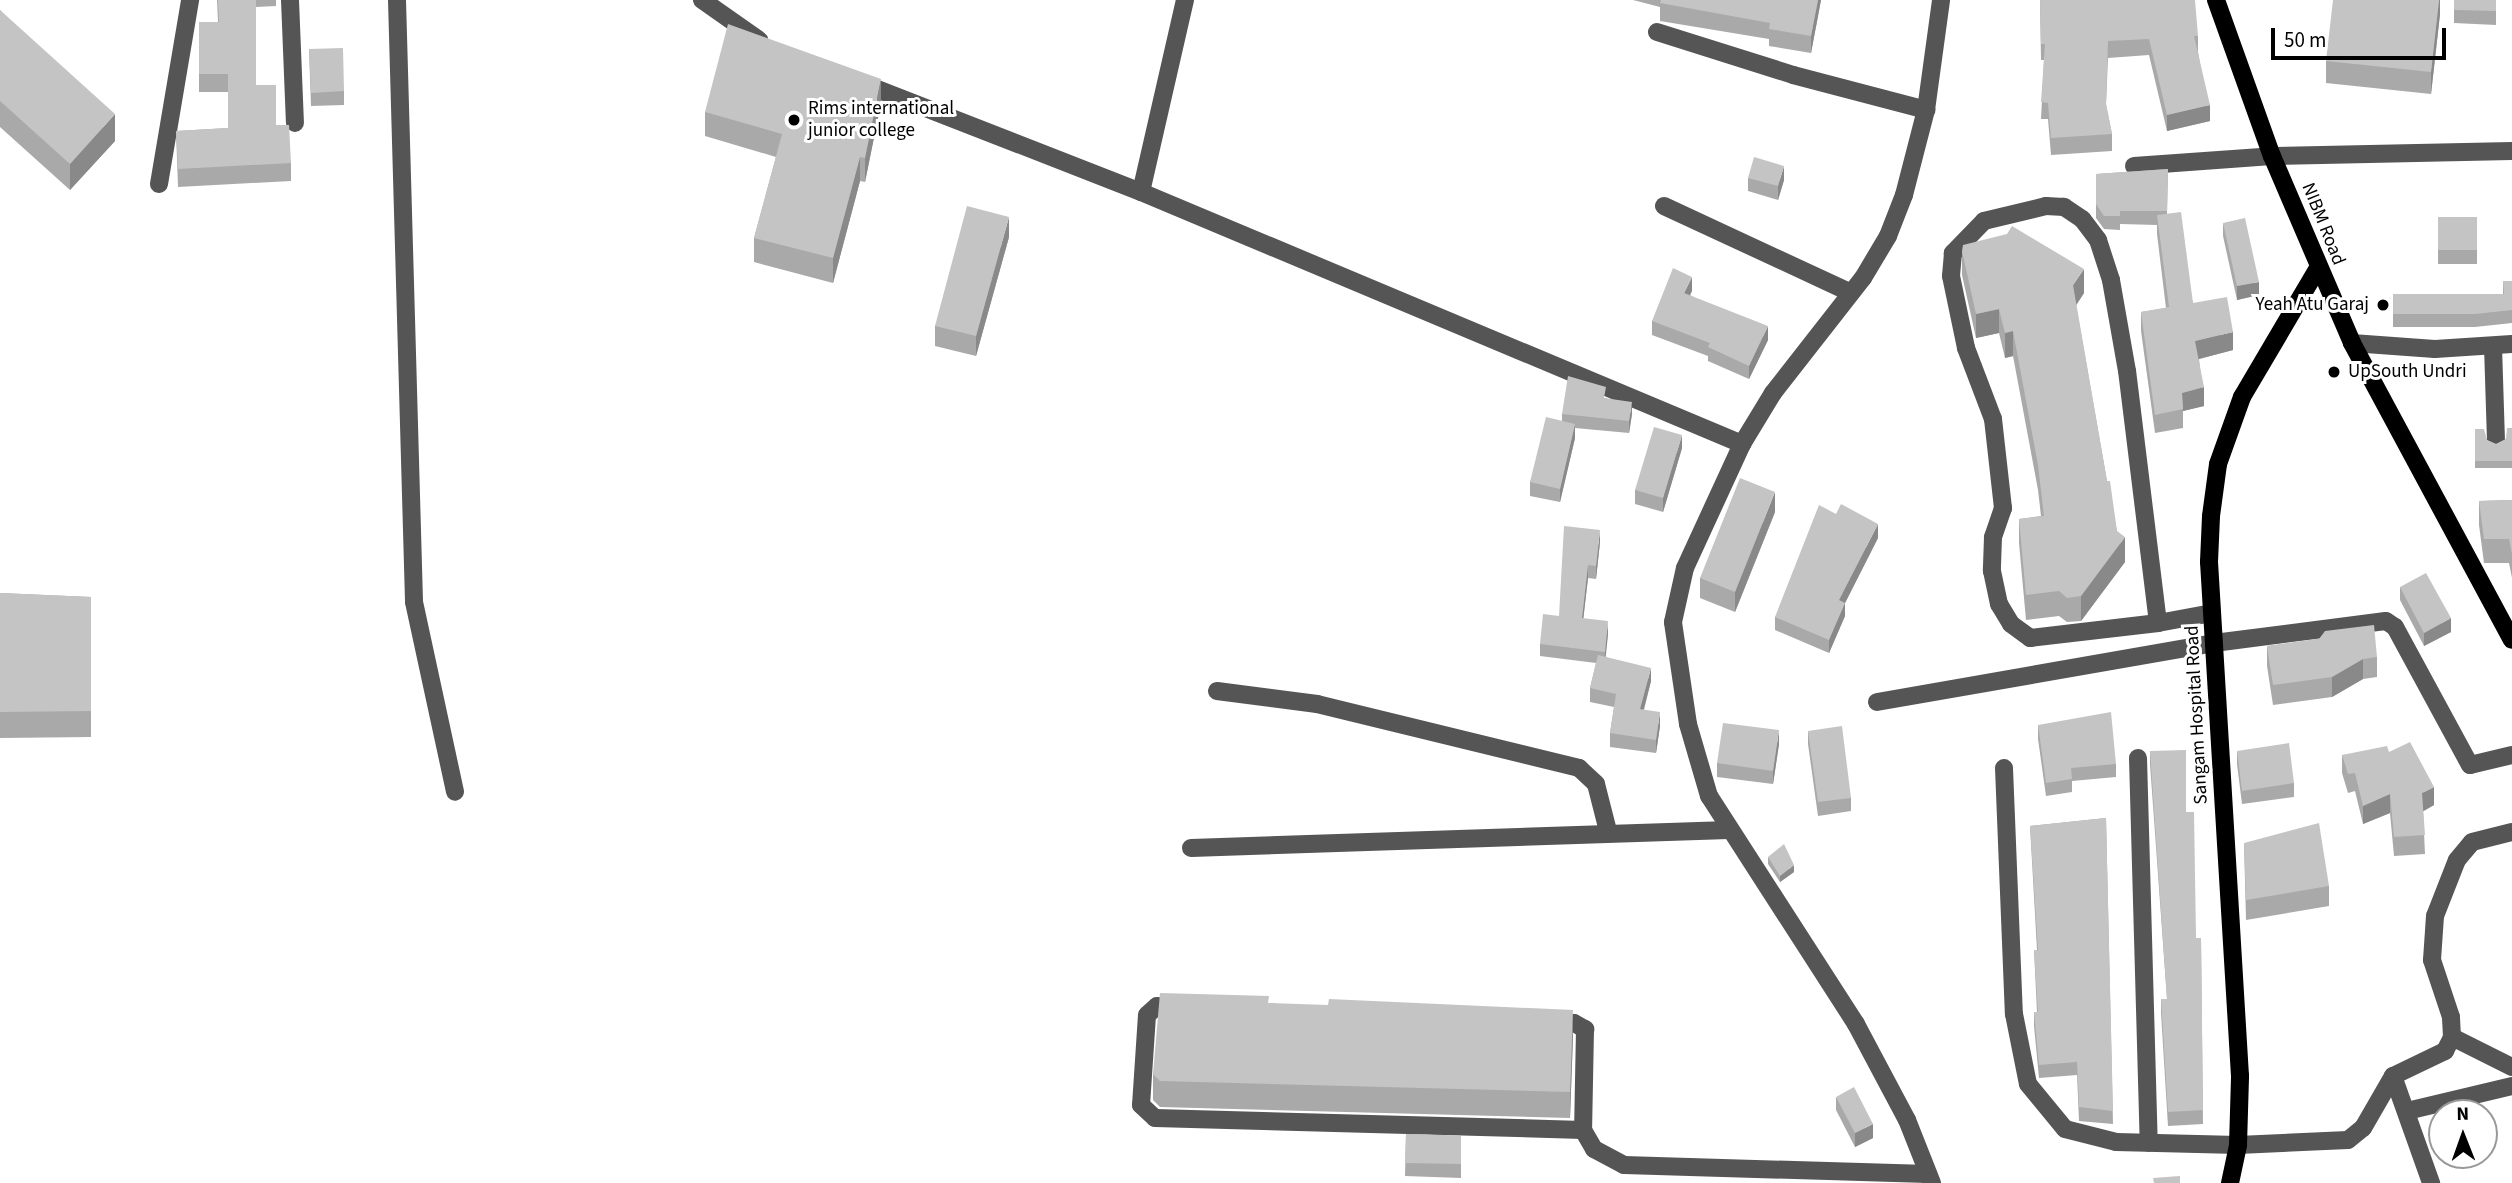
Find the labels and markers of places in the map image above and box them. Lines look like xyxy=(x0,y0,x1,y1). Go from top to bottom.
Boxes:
place label: Rims international junior college xyxy=(808,98,954,142)
marker: Rims international junior college xyxy=(786,112,802,128)
place label: Yeah Atu Garaj xyxy=(2256,294,2369,316)
marker: Yeah Atu Garaj xyxy=(2375,297,2391,313)
place label: UpSouth Undri xyxy=(2348,361,2467,383)
marker: UpSouth Undri xyxy=(2326,364,2342,380)

